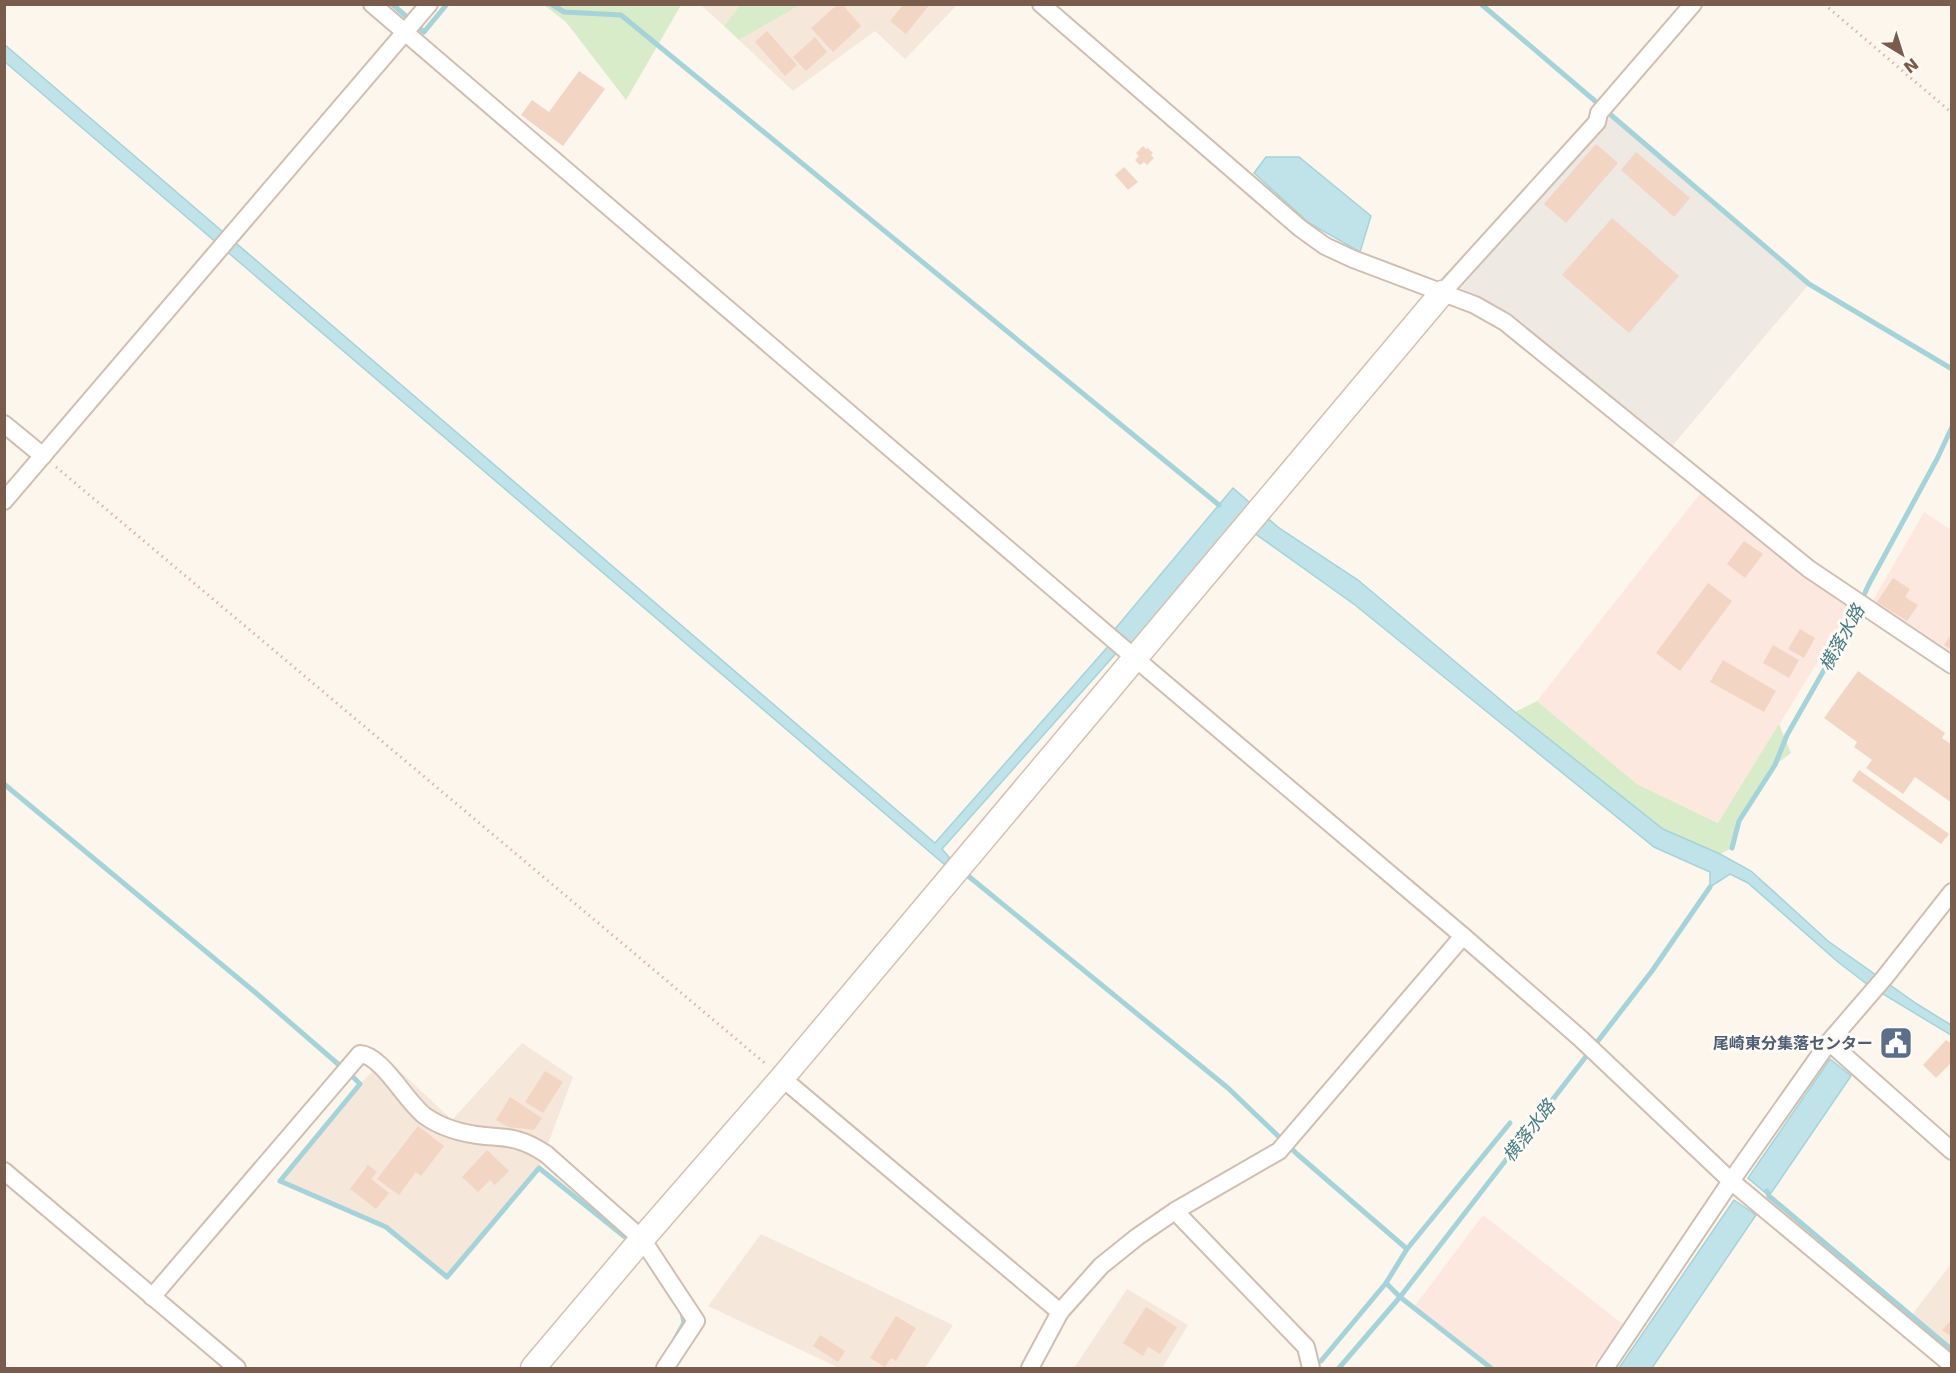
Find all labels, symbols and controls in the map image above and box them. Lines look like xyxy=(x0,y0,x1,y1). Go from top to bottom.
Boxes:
north arrow xyxy=(1872,24,1932,84)
text: N xyxy=(1900,54,1922,77)
water label: 横落水路 xyxy=(1815,599,1869,674)
public building icon: 尾崎東分集落センター xyxy=(1878,1025,1914,1061)
place label: 尾崎東分集落センター xyxy=(1713,1034,1873,1053)
water label: 横落水路 xyxy=(1498,1094,1560,1166)

